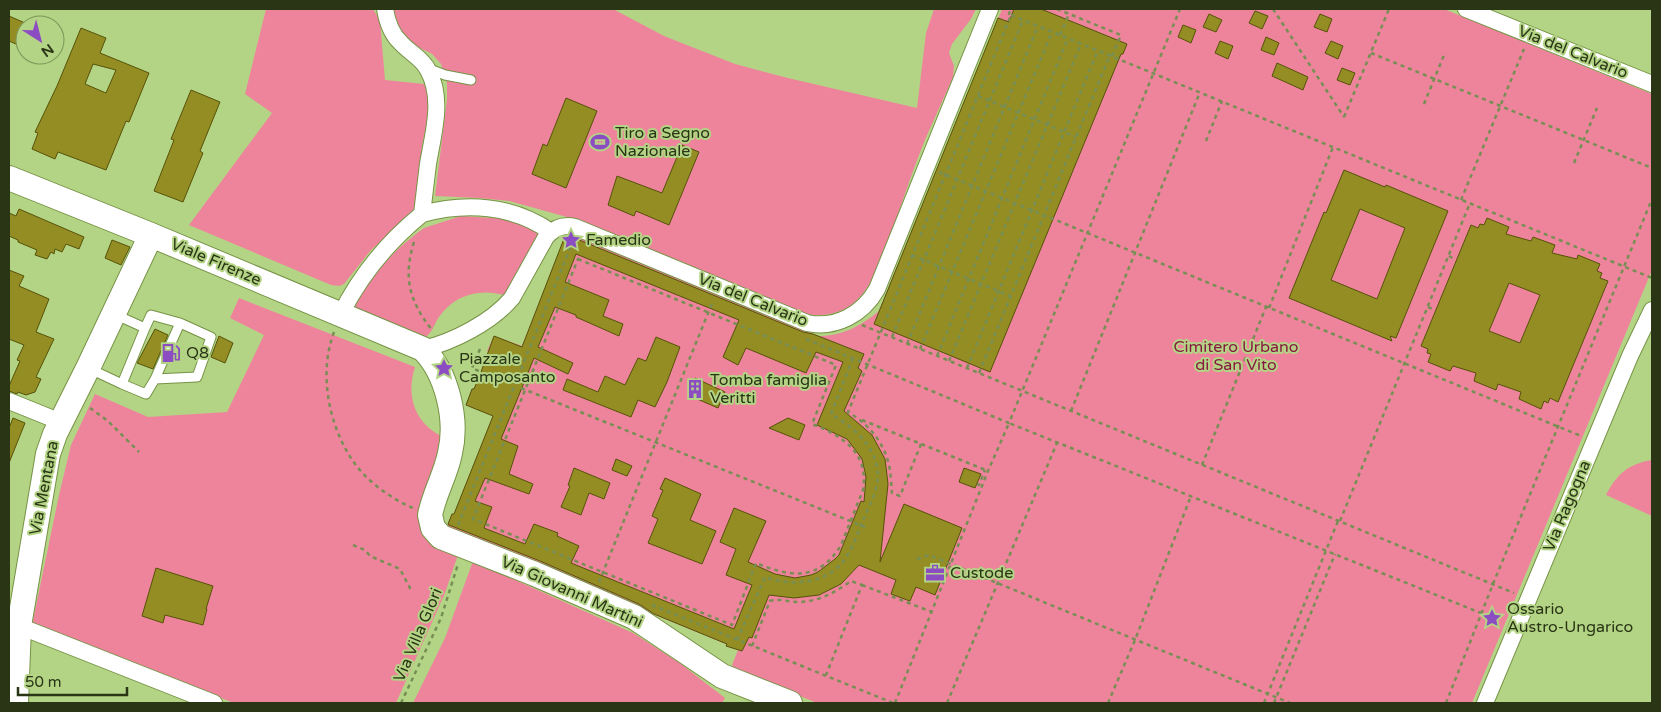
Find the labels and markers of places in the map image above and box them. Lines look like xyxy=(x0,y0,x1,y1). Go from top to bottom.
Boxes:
place label: Tiro a Segno Nazionale xyxy=(615,123,710,161)
sports icon: Tiro a Segno Nazionale xyxy=(589,131,611,153)
place icon: Famedio xyxy=(560,229,582,251)
place label: Famedio xyxy=(586,230,651,250)
fuel station icon: Q8 xyxy=(160,342,182,364)
place label: Q8 xyxy=(186,343,209,363)
place label: Piazzale Camposanto xyxy=(459,349,556,387)
place icon: Piazzale Camposanto xyxy=(433,357,455,379)
place label: Tomba famiglia Veritti xyxy=(710,370,827,408)
building icon: Tomba famiglia Veritti xyxy=(684,378,706,400)
office icon: Custode xyxy=(924,562,946,584)
place label: Custode xyxy=(950,563,1013,583)
place label: Ossario Austro-Ungarico xyxy=(1507,599,1633,637)
place icon: Ossario Austro-Ungarico xyxy=(1481,607,1503,629)

